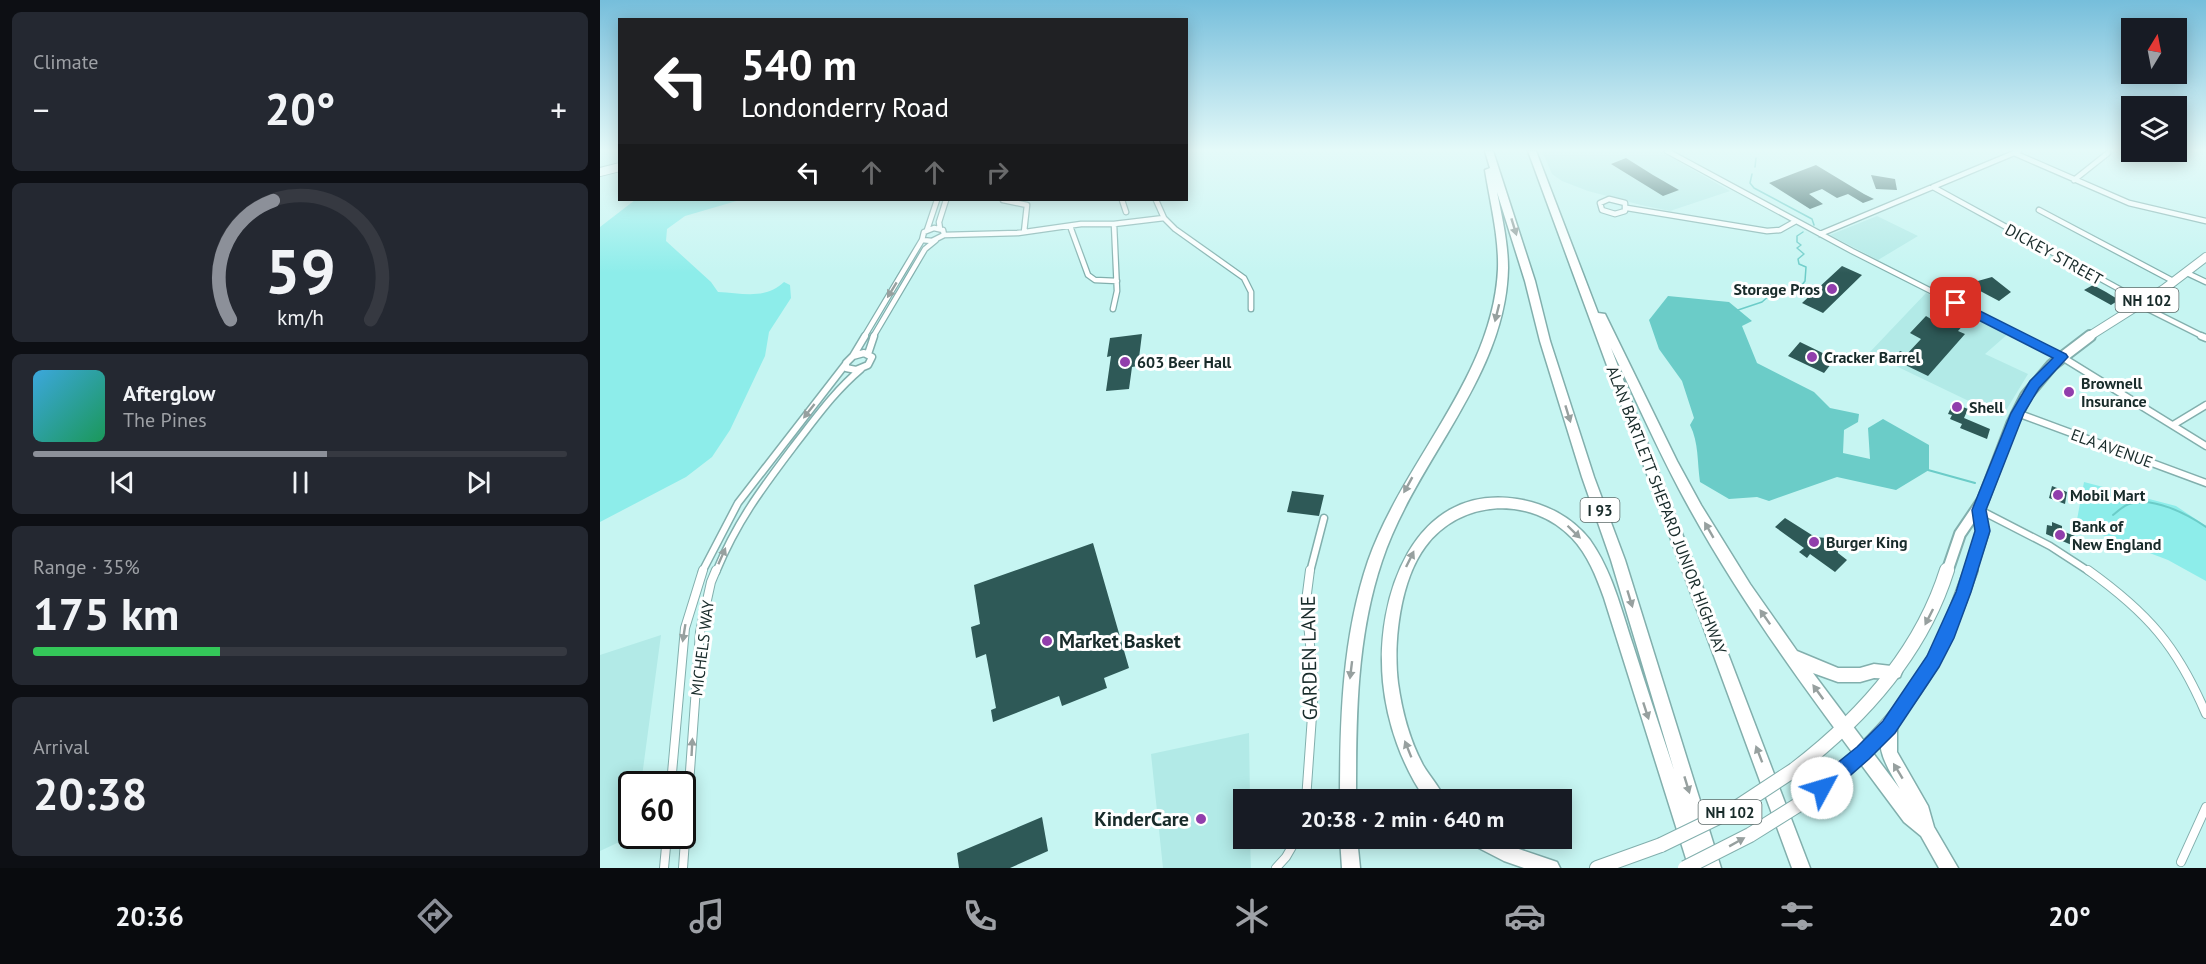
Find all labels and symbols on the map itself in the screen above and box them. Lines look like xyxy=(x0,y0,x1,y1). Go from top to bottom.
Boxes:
north arrow xyxy=(2121,18,2187,84)
one-way arrow xyxy=(1509,218,1519,236)
street label: DICKEY STREET xyxy=(2002,219,2106,289)
pin xyxy=(1930,277,1981,328)
place label: Storage Pros xyxy=(1733,279,1820,299)
one-way arrow xyxy=(887,282,897,299)
marker: Storage Pros xyxy=(1825,282,1839,296)
road number: NH 102 xyxy=(2116,288,2178,312)
one-way arrow xyxy=(1492,303,1502,322)
place label: Cracker Barrel xyxy=(1824,347,1920,367)
marker: Cracker Barrel xyxy=(1805,350,1819,364)
place label: 603 Beer Hall xyxy=(1137,352,1232,372)
marker: 603 Beer Hall xyxy=(1118,355,1132,369)
street label: ALAN BARTLETT SHEPARD JUNIOR HIGHWAY xyxy=(1603,363,1731,657)
place label: Brownell Insurance xyxy=(2081,373,2147,411)
marker: Brownell Insurance xyxy=(2062,385,2076,399)
place label: Shell xyxy=(1969,397,2004,417)
marker: Shell xyxy=(1950,400,1964,414)
one-way arrow xyxy=(804,404,816,419)
one-way arrow xyxy=(1564,405,1573,423)
street label: ELA AVENUE xyxy=(2068,424,2156,472)
one-way arrow xyxy=(1403,477,1413,494)
place label: Mobil Mart xyxy=(2070,485,2146,505)
marker: Mobil Mart xyxy=(2051,488,2065,502)
road number: I 93 xyxy=(1580,498,1620,522)
place label: Bank of New England xyxy=(2072,516,2161,554)
one-way arrow xyxy=(1703,522,1714,538)
one-way arrow xyxy=(1566,525,1581,539)
marker: Bank of New England xyxy=(2053,528,2067,542)
place label: Burger King xyxy=(1826,532,1908,552)
marker: Burger King xyxy=(1807,535,1821,549)
one-way arrow xyxy=(717,546,727,564)
one-way arrow xyxy=(1406,551,1415,568)
one-way arrow xyxy=(1626,590,1635,608)
street label: GARDEN LANE xyxy=(1295,595,1323,721)
street label: MICHELS WAY xyxy=(686,599,718,697)
one-way arrow xyxy=(1924,608,1933,625)
one-way arrow xyxy=(1759,610,1771,626)
one-way arrow xyxy=(679,623,688,642)
place label: Market Basket xyxy=(1059,628,1181,654)
marker: Market Basket xyxy=(1040,634,1054,648)
one-way arrow xyxy=(1346,661,1356,680)
one-way arrow xyxy=(1811,684,1824,700)
one-way arrow xyxy=(1642,702,1652,720)
one-way arrow xyxy=(687,737,696,756)
one-way arrow xyxy=(1403,740,1412,758)
one-way arrow xyxy=(1753,745,1763,763)
position arrow xyxy=(1790,756,1854,820)
one-way arrow xyxy=(1892,763,1903,779)
speed limit sign: 60 xyxy=(618,771,696,849)
one-way arrow xyxy=(1683,776,1692,794)
road number: NH 102 xyxy=(1698,800,1762,824)
place label: KinderCare xyxy=(1094,806,1189,832)
marker: KinderCare xyxy=(1194,812,1208,826)
one-way arrow xyxy=(1729,836,1745,847)

